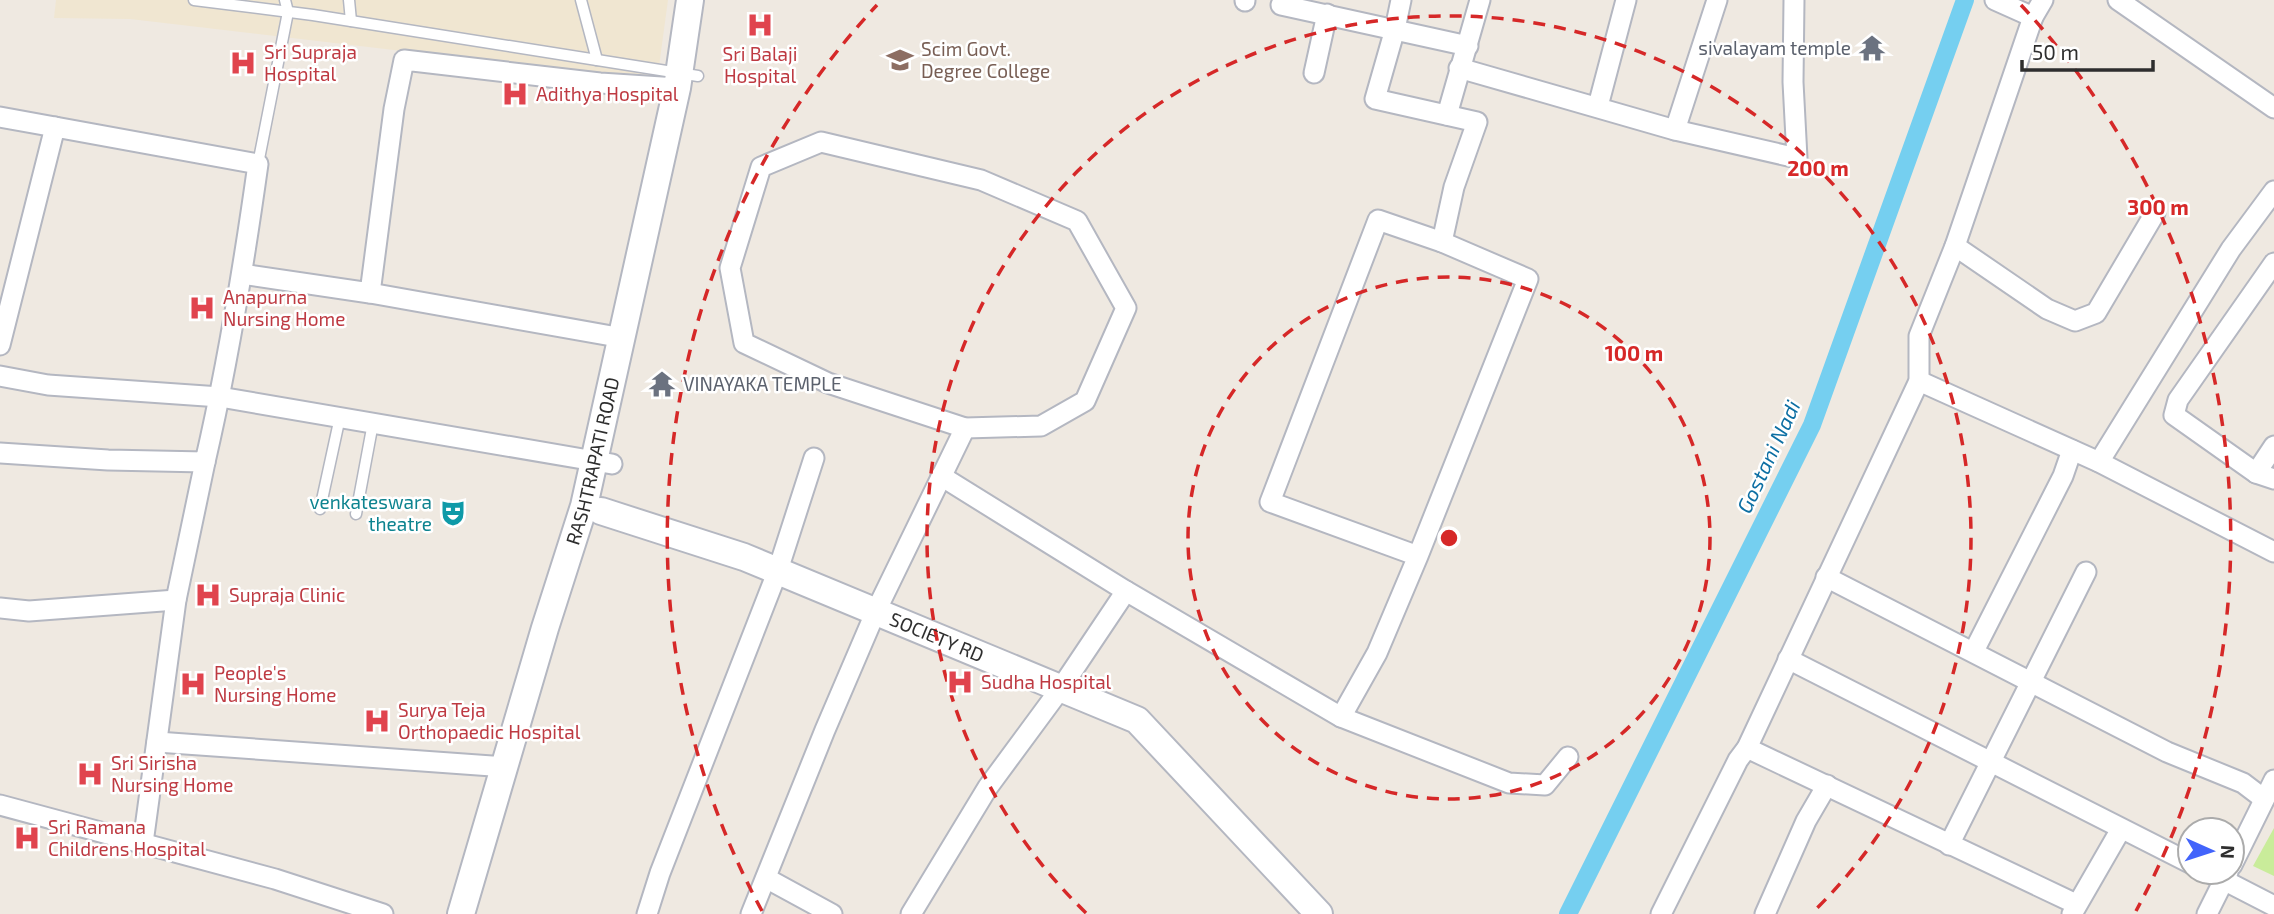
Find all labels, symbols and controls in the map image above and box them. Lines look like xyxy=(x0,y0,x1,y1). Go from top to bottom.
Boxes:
hospital icon: Sri Balaji Hospital xyxy=(745,10,775,40)
scale bar xyxy=(2022,28,2153,72)
temple icon: sivalayam temple xyxy=(1857,33,1887,63)
place label: sivalayam temple xyxy=(1698,36,1851,59)
place label: Scim Govt. Degree College xyxy=(921,37,1050,82)
text: 50 m xyxy=(2032,39,2079,64)
place label: Sri Supraja Hospital xyxy=(264,40,357,85)
place label: Sri Balaji Hospital xyxy=(723,42,797,87)
school or university icon: Scim Govt. Degree College xyxy=(885,45,915,75)
hospital icon: Sri Supraja Hospital xyxy=(228,48,258,78)
hospital icon: Adithya Hospital xyxy=(500,79,530,109)
place label: Adithya Hospital xyxy=(536,82,679,105)
text: 200 m xyxy=(1787,155,1849,180)
text: 300 m xyxy=(2127,194,2189,219)
place label: Anapurna Nursing Home xyxy=(223,285,345,330)
hospital icon: Anapurna Nursing Home xyxy=(187,293,217,323)
text: 100 m xyxy=(1605,340,1663,365)
temple icon: VINAYAKA TEMPLE xyxy=(647,369,677,399)
place label: VINAYAKA TEMPLE xyxy=(683,372,842,395)
street label: RASHTRAPATI ROAD xyxy=(560,375,623,548)
water label: Gostani Nadi xyxy=(1731,396,1805,517)
place label: venkateswara theatre xyxy=(310,490,432,535)
theatre icon: venkateswara theatre xyxy=(438,498,468,528)
centre of rings xyxy=(1437,526,1461,550)
hospital icon: Supraja Clinic xyxy=(193,580,223,610)
place label: Supraja Clinic xyxy=(229,583,345,606)
street label: SOCIETY RD xyxy=(887,607,988,666)
place label: People's Nursing Home xyxy=(214,661,336,706)
hospital icon: Sudha Hospital xyxy=(945,667,975,697)
hospital icon: People's Nursing Home xyxy=(178,669,208,699)
place label: Sudha Hospital xyxy=(981,670,1112,693)
place label: Surya Teja Orthopaedic Hospital xyxy=(398,698,581,743)
hospital icon: Surya Teja Orthopaedic Hospital xyxy=(362,706,392,736)
place label: Sri Sirisha Nursing Home xyxy=(111,751,233,796)
hospital icon: Sri Sirisha Nursing Home xyxy=(75,759,105,789)
place label: Sri Ramana Childrens Hospital xyxy=(48,815,206,860)
north arrow xyxy=(2176,816,2246,886)
hospital icon: Sri Ramana Childrens Hospital xyxy=(12,823,42,853)
text: N xyxy=(2217,844,2240,859)

